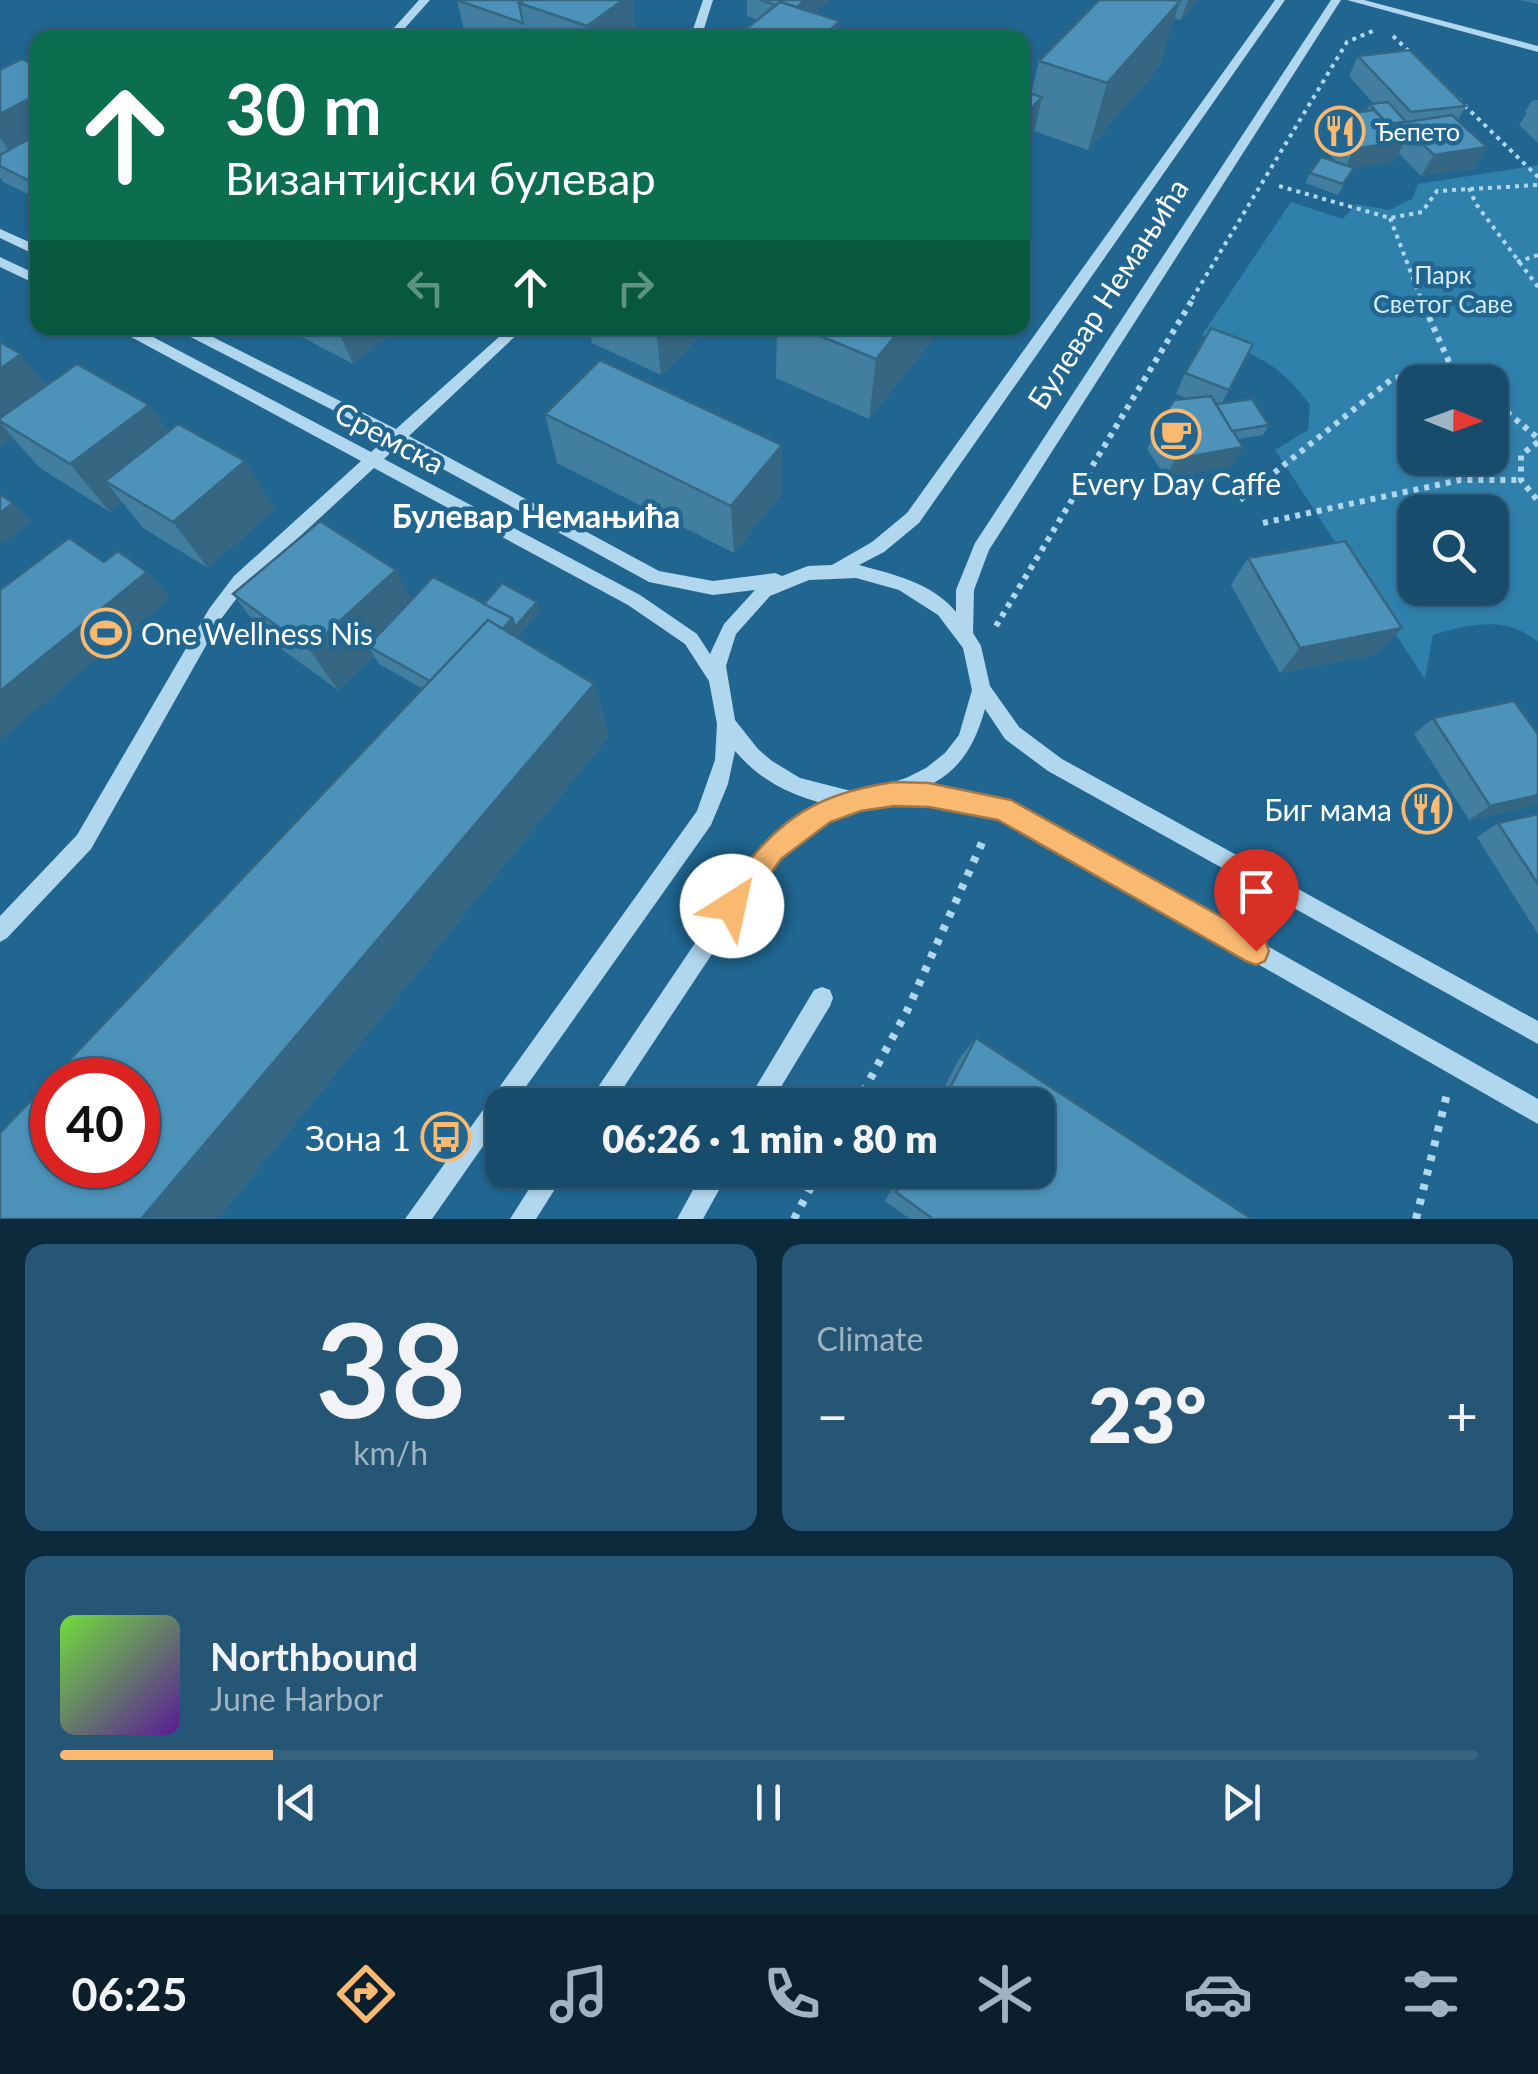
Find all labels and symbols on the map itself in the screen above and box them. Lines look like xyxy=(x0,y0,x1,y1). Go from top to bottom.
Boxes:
restaurant icon: Ђепето xyxy=(1314,105,1366,157)
place label: Ђепето xyxy=(1375,116,1460,146)
street label: Булевар Немањића xyxy=(1019,171,1195,415)
park label: Парк Светог Саве xyxy=(1373,259,1513,318)
north arrow xyxy=(1398,365,1508,475)
street label: Сремска xyxy=(329,393,451,481)
cafe icon: Every Day Caffe xyxy=(1150,408,1202,460)
place label: Every Day Caffe xyxy=(1071,465,1281,501)
district label: Булевар Немањића xyxy=(392,496,680,535)
sports icon: One Wellness Nis xyxy=(80,607,132,659)
place label: One Wellness Nis xyxy=(141,615,373,651)
restaurant icon: Биг мама xyxy=(1401,783,1453,835)
place label: Биг мама xyxy=(1264,791,1392,827)
pin xyxy=(1214,849,1299,952)
position arrow xyxy=(680,854,784,958)
speed limit sign: 40 xyxy=(30,1058,160,1188)
bus stop icon: Зона 1 xyxy=(420,1111,472,1163)
place label: Зона 1 xyxy=(305,1116,411,1158)

